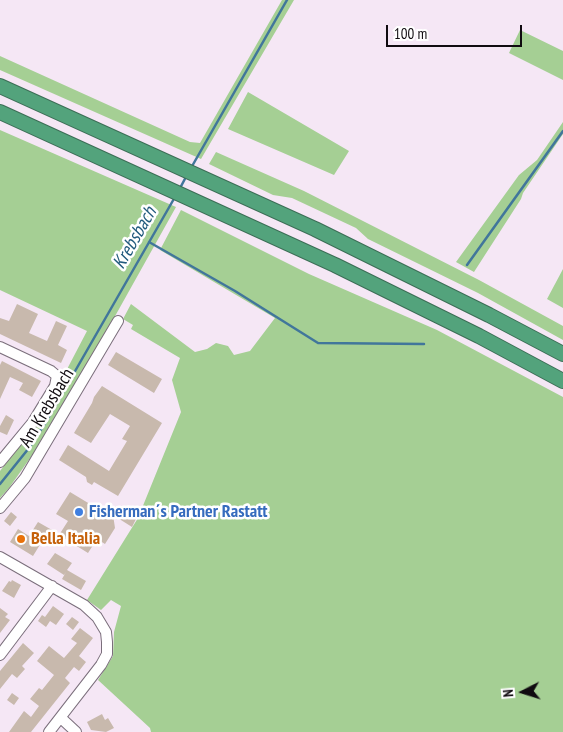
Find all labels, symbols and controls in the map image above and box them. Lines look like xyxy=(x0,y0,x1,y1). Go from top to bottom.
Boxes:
scale bar xyxy=(388,15,524,47)
text: 100 m xyxy=(394,24,427,43)
water label: Krebsbach xyxy=(108,203,162,273)
street label: Am Krebsbach xyxy=(15,365,79,451)
place label: Fisherman´s Partner Rastatt xyxy=(89,501,268,523)
marker: Fisherman´s Partner Rastatt xyxy=(73,506,85,518)
place label: Bella Italia xyxy=(31,528,100,550)
marker: Bella Italia xyxy=(15,533,27,545)
north arrow xyxy=(498,667,548,717)
text: N xyxy=(499,689,517,698)

